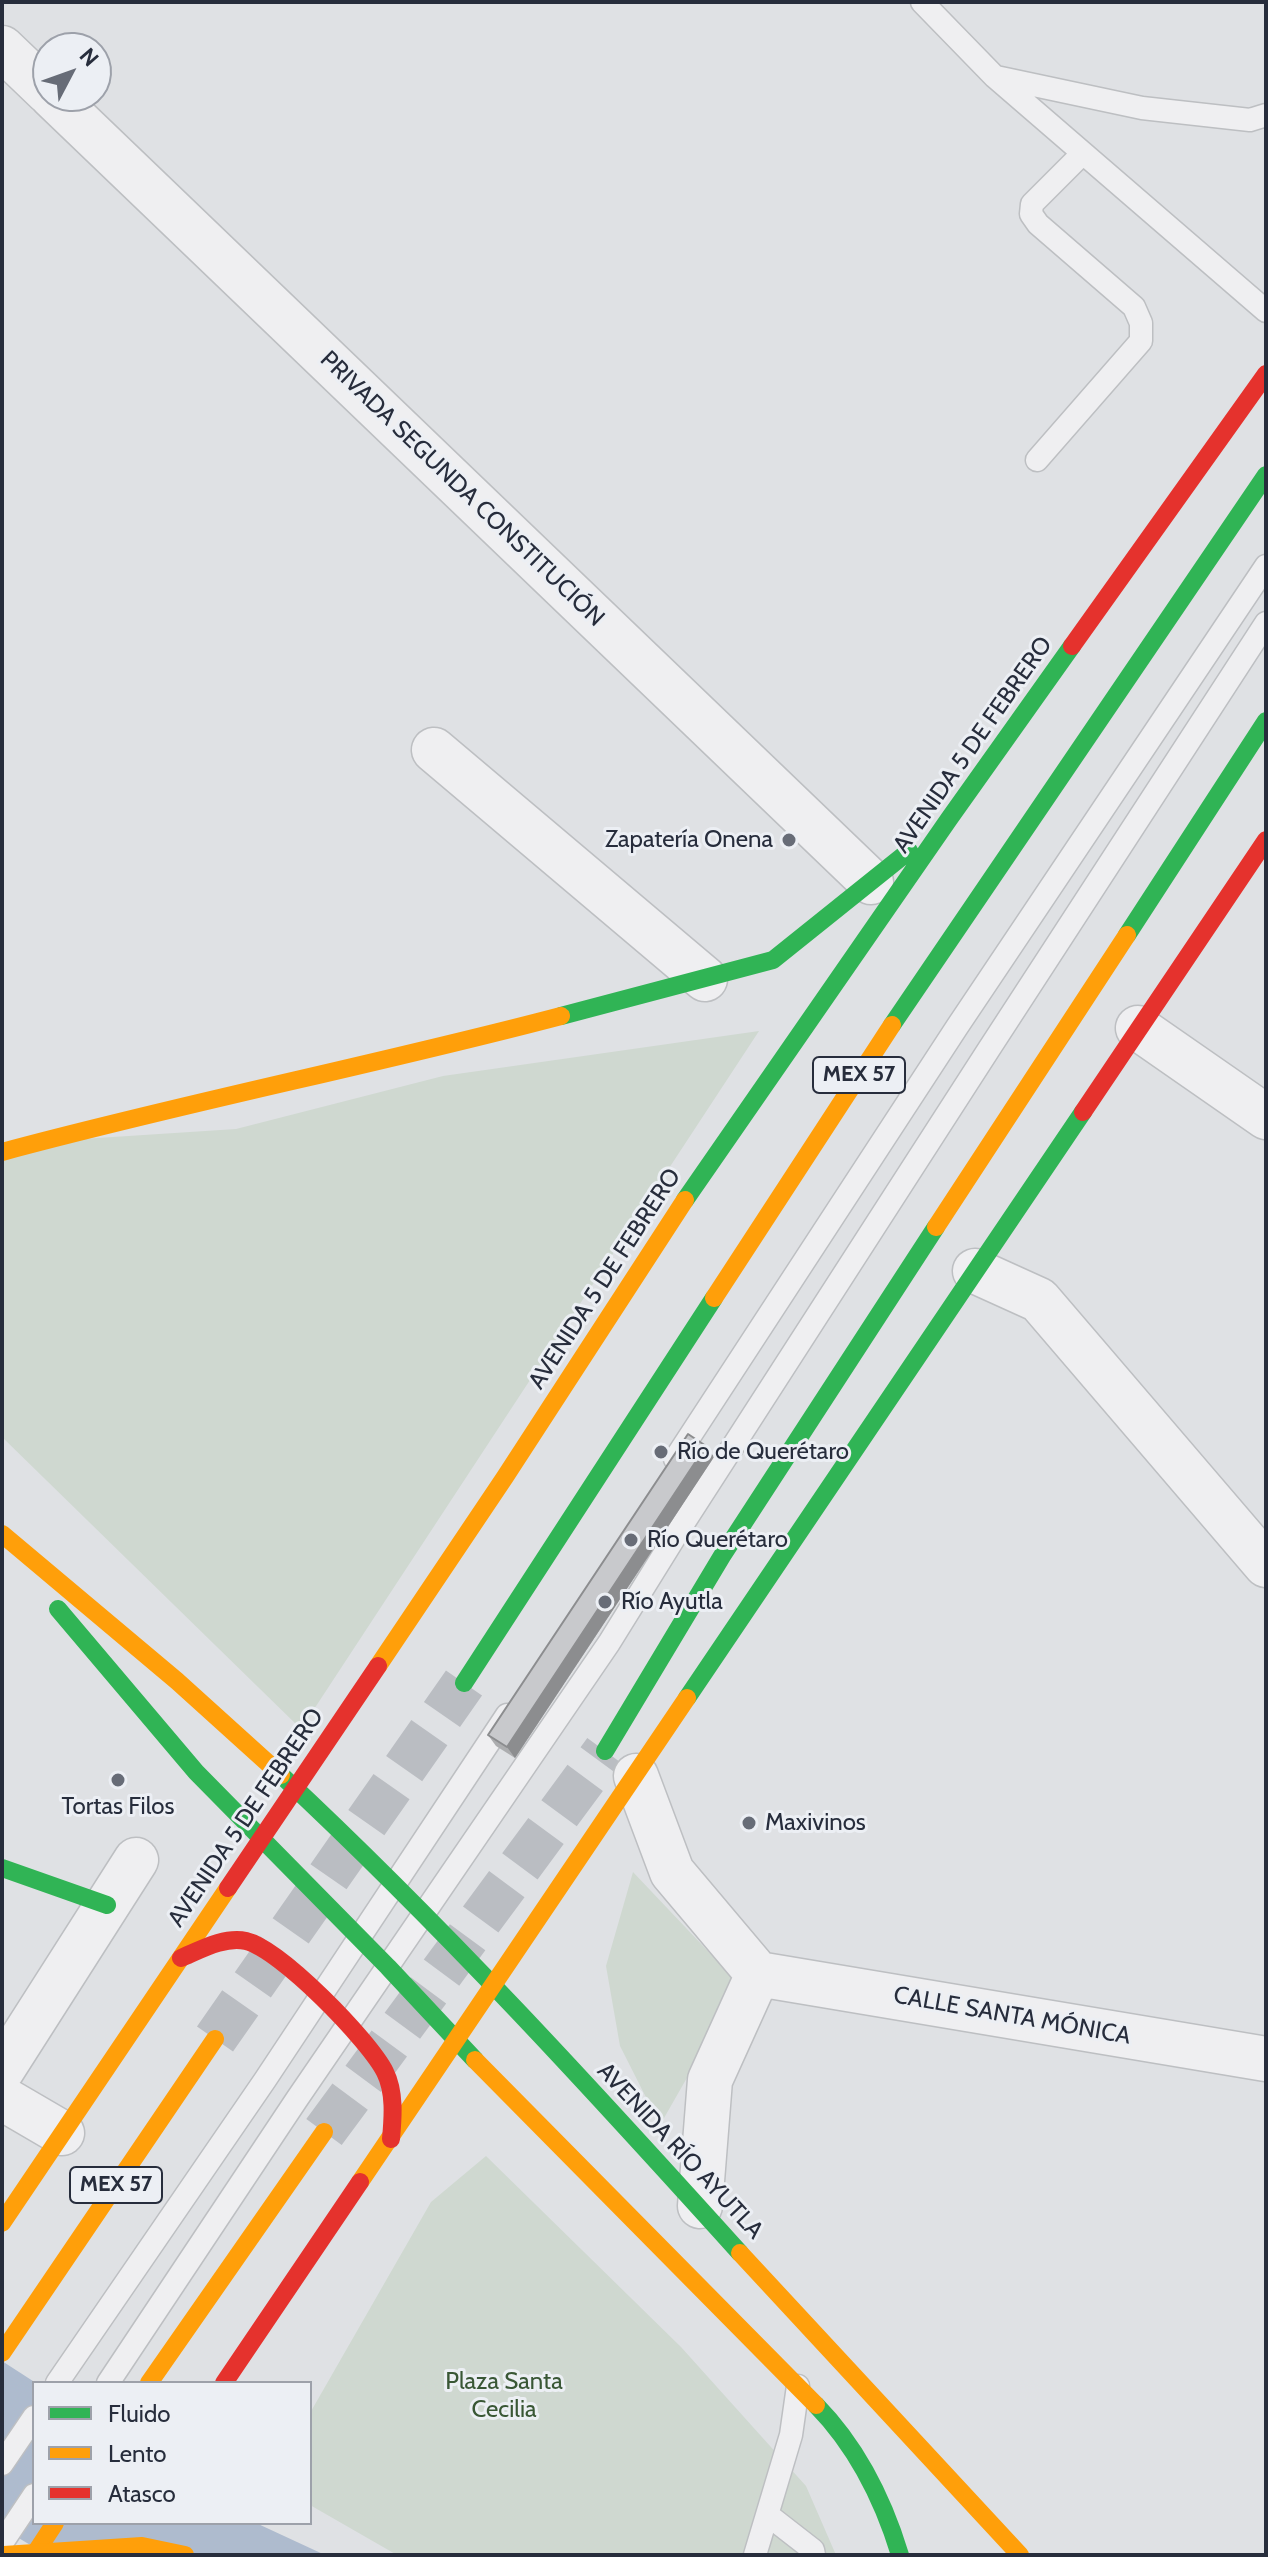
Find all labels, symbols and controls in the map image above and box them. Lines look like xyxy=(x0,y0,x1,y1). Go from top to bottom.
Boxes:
north arrow xyxy=(32,32,112,112)
text: N xyxy=(74,43,104,72)
street label: PRIVADA SEGUNDA CONSTITUCIÓN xyxy=(314,345,610,633)
street label: AVENIDA 5 DE FEBRERO xyxy=(887,631,1059,859)
place label: Zapatería Onena xyxy=(605,826,773,854)
marker: Zapatería Onena xyxy=(780,831,798,849)
road number: MEX 57 xyxy=(813,1057,905,1093)
street label: AVENIDA 5 DE FEBRERO xyxy=(523,1163,687,1395)
place label: Río de Querétaro xyxy=(677,1438,849,1466)
marker: Río de Querétaro xyxy=(652,1443,670,1461)
place label: Río Querétaro xyxy=(647,1526,788,1554)
marker: Río Querétaro xyxy=(622,1531,640,1549)
place label: Río Ayutla xyxy=(621,1588,723,1616)
marker: Río Ayutla xyxy=(596,1593,614,1611)
street label: AVENIDA 5 DE FEBRERO xyxy=(162,1703,330,1933)
marker: Tortas Filos xyxy=(109,1771,127,1789)
place label: Tortas Filos xyxy=(62,1793,174,1821)
place label: Maxivinos xyxy=(765,1809,866,1837)
marker: Maxivinos xyxy=(740,1814,758,1832)
street label: CALLE SANTA MÓNICA xyxy=(891,1981,1133,2051)
street label: AVENIDA RÍO AYUTLA xyxy=(591,2057,769,2245)
road number: MEX 57 xyxy=(70,2167,162,2203)
park label: Plaza Santa Cecilia xyxy=(445,2368,563,2424)
legend xyxy=(32,2381,312,2525)
text: Fluido xyxy=(108,2399,170,2428)
text: Lento xyxy=(108,2439,167,2468)
text: Atasco xyxy=(108,2479,176,2508)

